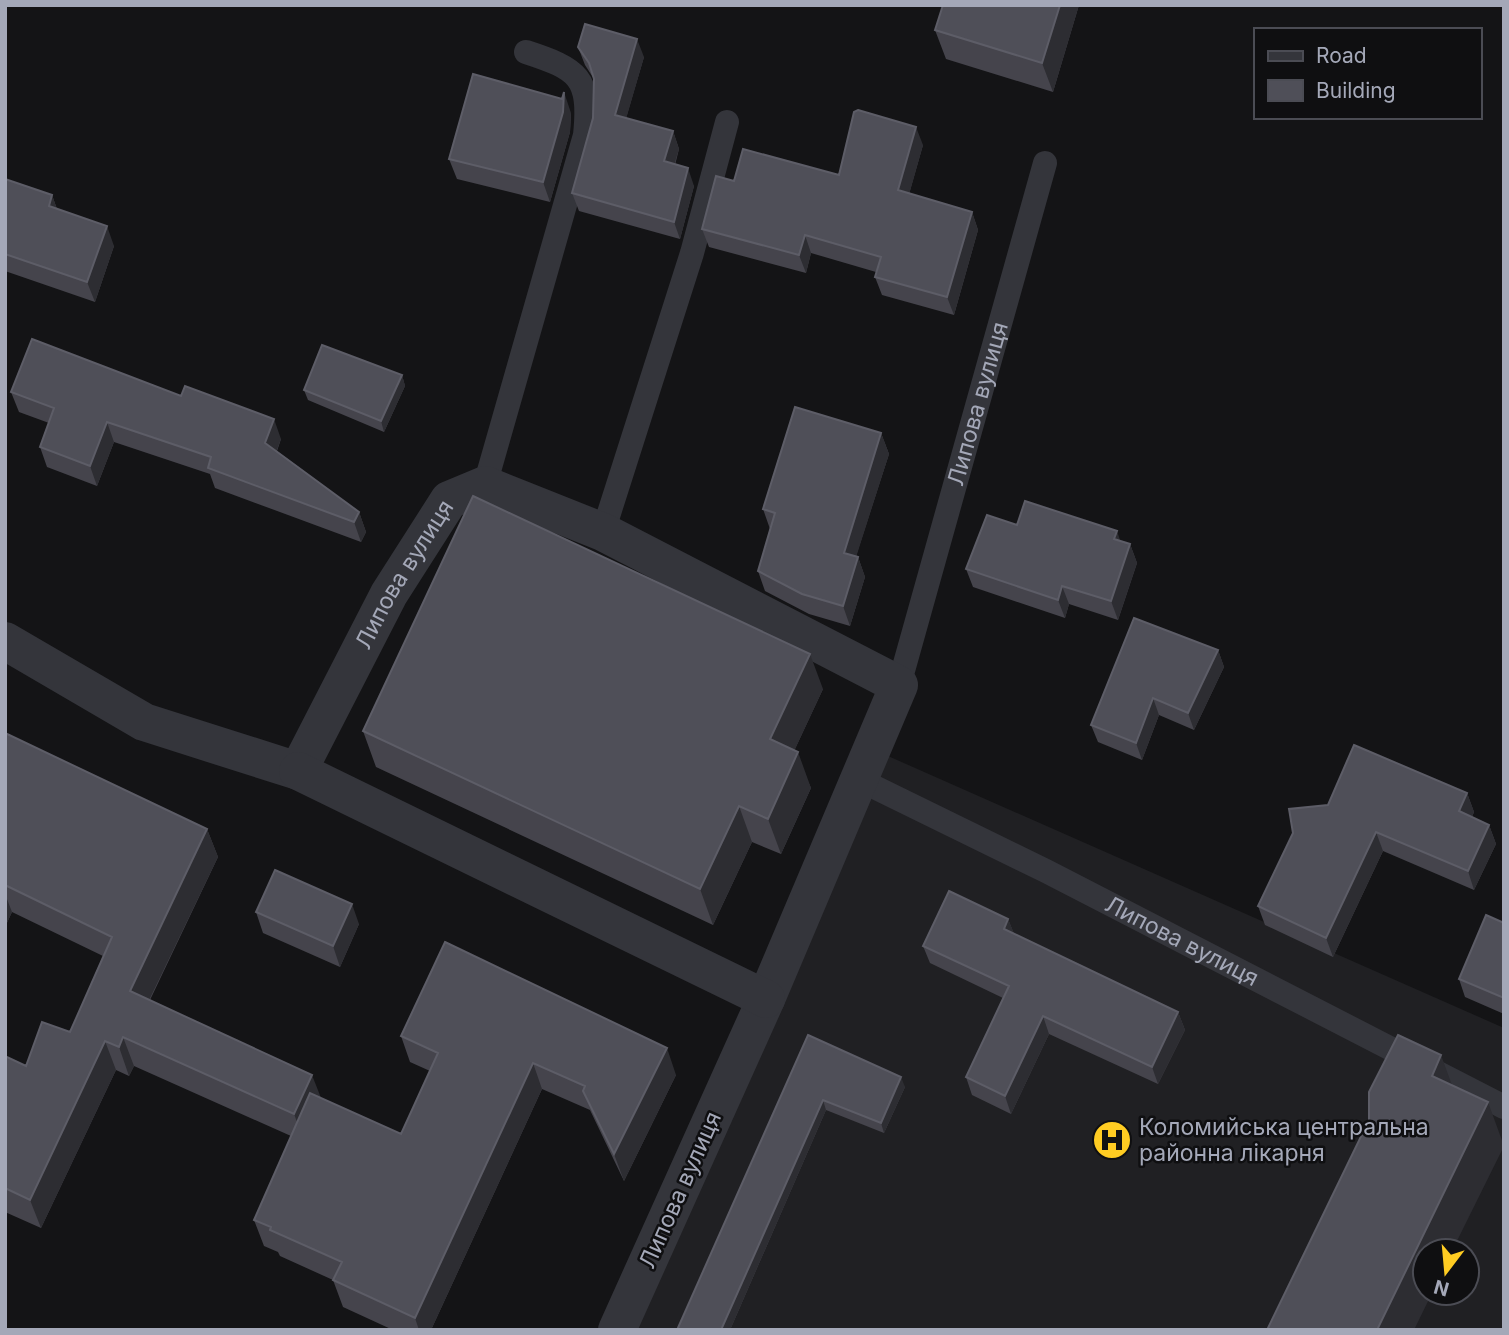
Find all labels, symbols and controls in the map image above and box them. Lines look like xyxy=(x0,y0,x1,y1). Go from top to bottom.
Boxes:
legend xyxy=(1254,28,1481,119)
text: Road xyxy=(1316,43,1367,68)
text: Building xyxy=(1316,78,1396,103)
street label: Липова вулиця xyxy=(941,319,1014,489)
street label: Липова вулиця xyxy=(349,495,459,654)
street label: Липова вулиця xyxy=(1101,890,1263,992)
street label: Липова вулиця xyxy=(633,1107,727,1273)
place label: Коломийська центральна районна лікарня xyxy=(1139,1113,1429,1167)
hospital icon: Коломийська центральна районна лікарня xyxy=(1091,1119,1133,1161)
north arrow xyxy=(1411,1237,1481,1307)
text: N xyxy=(1431,1275,1452,1301)

